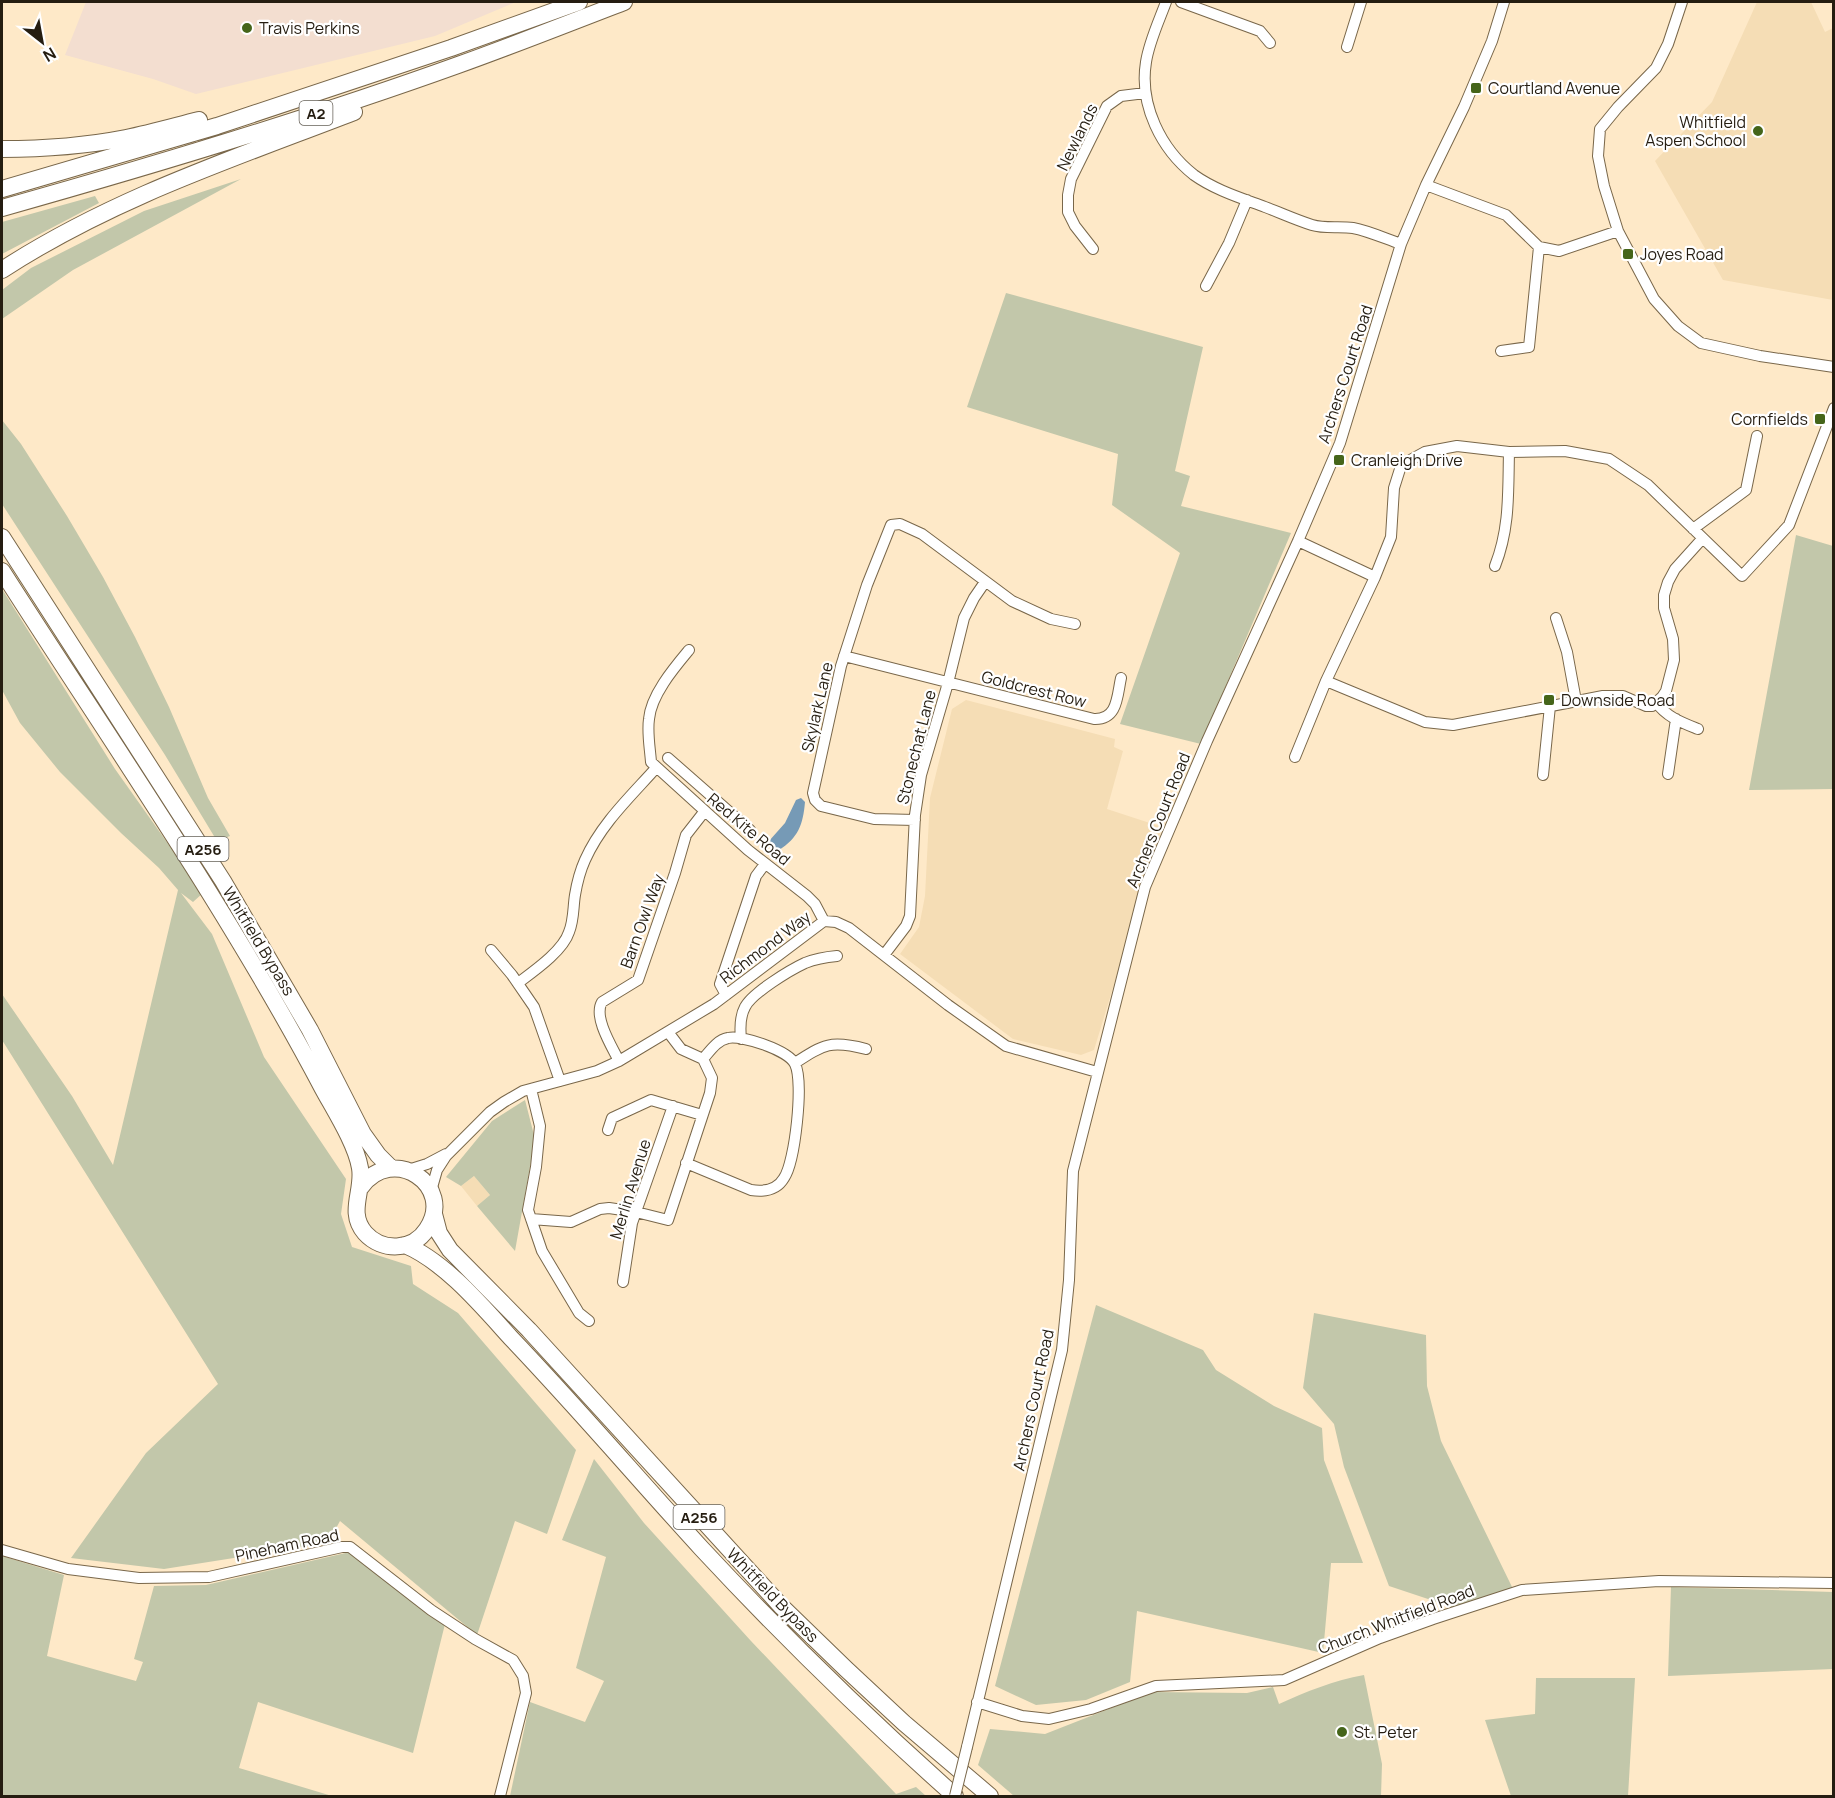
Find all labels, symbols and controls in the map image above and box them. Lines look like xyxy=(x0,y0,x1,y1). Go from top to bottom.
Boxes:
north arrow xyxy=(12,12,72,72)
place label: Travis Perkins xyxy=(259,17,360,39)
marker: Travis Perkins xyxy=(240,21,254,35)
text: N xyxy=(39,42,60,67)
place label: Courtland Avenue xyxy=(1488,77,1620,99)
marker: Courtland Avenue xyxy=(1469,81,1483,95)
street label: Newlands xyxy=(1051,100,1103,174)
road number: A2 xyxy=(300,101,332,125)
place label: Whitfield Aspen School xyxy=(1645,111,1746,151)
marker: Whitfield Aspen School xyxy=(1751,124,1765,138)
place label: Joyes Road xyxy=(1640,243,1724,265)
marker: Joyes Road xyxy=(1621,247,1635,261)
street label: Archers Court Road xyxy=(1312,302,1378,446)
place label: Cornfields xyxy=(1731,408,1808,430)
marker: Cornfields xyxy=(1813,412,1827,426)
place label: Cranleigh Drive xyxy=(1351,449,1463,471)
marker: Cranleigh Drive xyxy=(1332,453,1346,467)
street label: Skylark Lane xyxy=(796,660,838,754)
street label: Goldcrest Row xyxy=(979,665,1089,713)
street label: Stonechat Lane xyxy=(891,688,941,806)
place label: Downside Road xyxy=(1561,689,1675,711)
marker: Downside Road xyxy=(1542,693,1556,707)
street label: Archers Court Road xyxy=(1121,749,1195,891)
street label: Red Kite Road xyxy=(703,788,795,870)
road number: A256 xyxy=(178,837,228,861)
street label: Barn Owl Way xyxy=(615,870,669,971)
street label: Whitfield Bypass xyxy=(218,882,300,1000)
street label: Richmond Way xyxy=(715,905,815,988)
street label: Merlin Avenue xyxy=(604,1136,656,1242)
street label: Archers Court Road xyxy=(1007,1327,1059,1473)
road number: A256 xyxy=(674,1505,724,1529)
street label: Pineham Road xyxy=(233,1523,341,1567)
street label: Whitfield Bypass xyxy=(722,1543,824,1647)
street label: Church Whitfield Road xyxy=(1315,1579,1477,1659)
place label: St. Peter xyxy=(1354,1721,1418,1743)
marker: St. Peter xyxy=(1335,1725,1349,1739)

